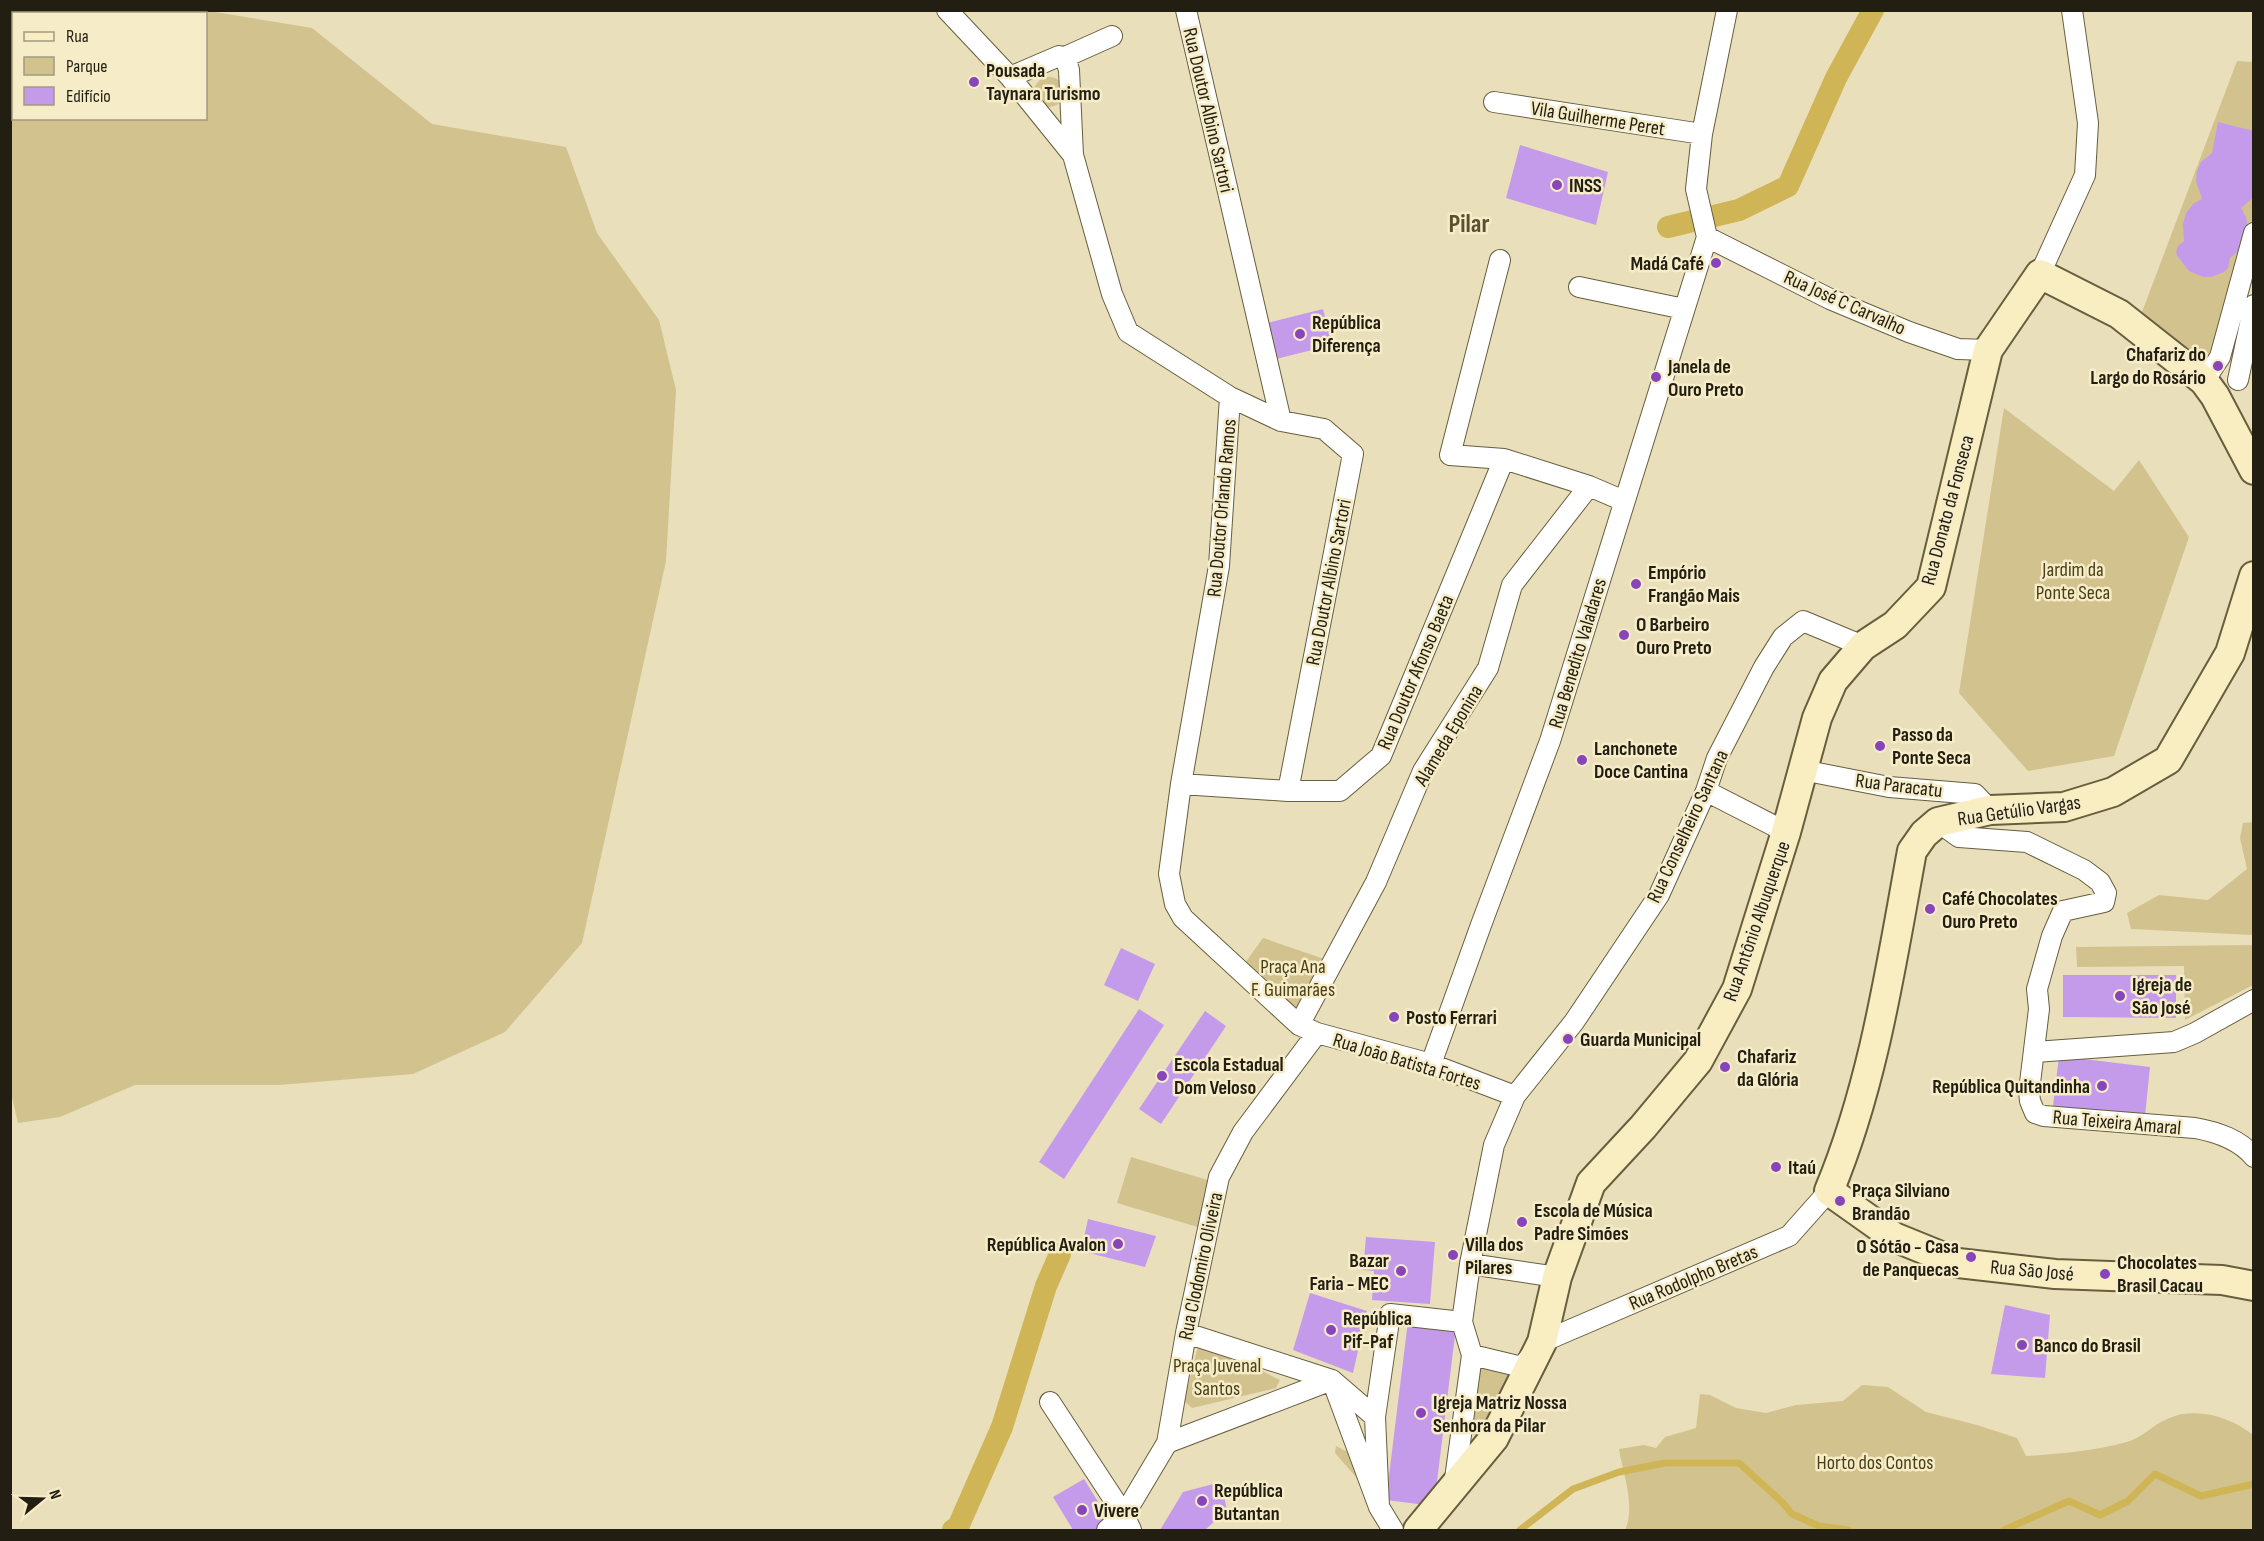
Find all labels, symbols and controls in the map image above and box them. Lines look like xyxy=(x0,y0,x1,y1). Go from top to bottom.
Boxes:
legend xyxy=(12,12,207,120)
street label: Rua Doutor Albino Sartori xyxy=(1177,25,1239,195)
text: Rua xyxy=(66,26,89,47)
text: Parque xyxy=(66,56,107,77)
place label: Pousada Taynara Turismo xyxy=(986,59,1100,106)
marker: Pousada Taynara Turismo xyxy=(967,75,981,89)
text: Edifício xyxy=(66,86,111,107)
street label: Vila Guilherme Peret xyxy=(1529,97,1667,141)
place label: INSS xyxy=(1569,174,1602,198)
marker: INSS xyxy=(1550,178,1564,192)
district label: Pilar xyxy=(1449,209,1489,240)
place label: Madá Café xyxy=(1630,252,1704,276)
marker: Madá Café xyxy=(1709,256,1723,270)
street label: Rua José C Carvalho xyxy=(1780,265,1909,340)
place label: República Diferença xyxy=(1312,311,1381,358)
marker: República Diferença xyxy=(1293,327,1307,341)
place label: Chafariz do Largo do Rosário xyxy=(2090,343,2206,390)
place label: Janela de Ouro Preto xyxy=(1667,355,1744,402)
marker: Chafariz do Largo do Rosário xyxy=(2211,359,2225,373)
marker: Janela de Ouro Preto xyxy=(1649,370,1663,384)
street label: Rua Doutor Orlando Ramos xyxy=(1202,418,1242,598)
street label: Rua Donato da Fonseca xyxy=(1916,433,1980,588)
street label: Rua Doutor Albino Sartori xyxy=(1301,497,1357,667)
park label: Jardim da Ponte Seca xyxy=(2036,558,2110,605)
place label: Empório Frangão Mais xyxy=(1648,561,1740,608)
street label: Rua Benedito Valadares xyxy=(1544,575,1612,731)
marker: Empório Frangão Mais xyxy=(1629,577,1643,591)
street label: Rua Doutor Afonso Baeta xyxy=(1372,591,1459,753)
place label: O Barbeiro Ouro Preto xyxy=(1636,613,1712,660)
marker: O Barbeiro Ouro Preto xyxy=(1617,628,1631,642)
street label: Alameda Eponina xyxy=(1409,681,1488,791)
place label: Passo da Ponte Seca xyxy=(1892,723,1971,770)
place label: Lanchonete Doce Cantina xyxy=(1594,737,1688,784)
marker: Passo da Ponte Seca xyxy=(1873,739,1887,753)
street label: Rua Conselheiro Santana xyxy=(1642,746,1734,907)
marker: Lanchonete Doce Cantina xyxy=(1575,753,1589,767)
street label: Rua Paracatu xyxy=(1854,769,1944,803)
street label: Rua Getúlio Vargas xyxy=(1956,790,2082,832)
street label: Rua Antônio Albuquerque xyxy=(1718,838,1796,1005)
place label: Café Chocolates Ouro Preto xyxy=(1942,887,2058,934)
marker: Café Chocolates Ouro Preto xyxy=(1923,902,1937,916)
park label: Praça Ana F. Guimarães xyxy=(1251,955,1335,1002)
place label: Igreja de São José xyxy=(2132,973,2192,1020)
marker: Igreja de São José xyxy=(2113,989,2127,1003)
place label: Posto Ferrari xyxy=(1406,1006,1497,1030)
marker: Posto Ferrari xyxy=(1387,1010,1401,1024)
street label: Rua João Batista Fortes xyxy=(1330,1028,1484,1096)
place label: Guarda Municipal xyxy=(1580,1028,1701,1052)
marker: Guarda Municipal xyxy=(1561,1032,1575,1046)
place label: Chafariz da Glória xyxy=(1737,1045,1799,1092)
place label: Escola Estadual Dom Veloso xyxy=(1174,1053,1284,1100)
marker: Chafariz da Glória xyxy=(1718,1060,1732,1074)
marker: Escola Estadual Dom Veloso xyxy=(1155,1069,1169,1083)
place label: República Quitandinha xyxy=(1932,1075,2090,1099)
marker: República Quitandinha xyxy=(2095,1079,2109,1093)
street label: Rua Teixeira Amaral xyxy=(2052,1105,2182,1141)
place label: Itaú xyxy=(1788,1156,1816,1180)
marker: Itaú xyxy=(1769,1160,1783,1174)
place label: Praça Silviano Brandão xyxy=(1852,1179,1950,1226)
street label: Rua Clodomiro Oliveira xyxy=(1174,1190,1228,1342)
marker: Praça Silviano Brandão xyxy=(1833,1194,1847,1208)
place label: Escola de Música Padre Simões xyxy=(1534,1199,1653,1246)
marker: Escola de Música Padre Simões xyxy=(1515,1215,1529,1229)
place label: República Avalon xyxy=(987,1233,1106,1257)
place label: Villa dos Pilares xyxy=(1465,1233,1524,1280)
place label: O Sótão - Casa de Panquecas xyxy=(1856,1235,1959,1282)
marker: República Avalon xyxy=(1111,1237,1125,1251)
street label: Rua Rodolpho Bretas xyxy=(1625,1240,1761,1316)
marker: Villa dos Pilares xyxy=(1446,1248,1460,1262)
place label: Bazar Faria - MEC xyxy=(1309,1249,1389,1296)
marker: O Sótão - Casa de Panquecas xyxy=(1964,1250,1978,1264)
place label: Chocolates Brasil Cacau xyxy=(2117,1251,2203,1298)
street label: Rua São José xyxy=(1989,1255,2075,1287)
marker: Bazar Faria - MEC xyxy=(1394,1264,1408,1278)
marker: Chocolates Brasil Cacau xyxy=(2098,1267,2112,1281)
place label: República Pif-Paf xyxy=(1343,1307,1412,1354)
marker: República Pif-Paf xyxy=(1324,1323,1338,1337)
place label: Banco do Brasil xyxy=(2034,1334,2141,1358)
marker: Banco do Brasil xyxy=(2015,1338,2029,1352)
park label: Praça Juvenal Santos xyxy=(1173,1354,1261,1401)
place label: Igreja Matriz Nossa Senhora da Pilar xyxy=(1433,1391,1567,1438)
marker: Igreja Matriz Nossa Senhora da Pilar xyxy=(1414,1406,1428,1420)
park label: Horto dos Contos xyxy=(1817,1451,1933,1475)
north arrow xyxy=(12,1469,72,1529)
place label: República Butantan xyxy=(1214,1479,1283,1526)
text: N xyxy=(44,1487,65,1502)
marker: República Butantan xyxy=(1195,1494,1209,1508)
place label: Vivere xyxy=(1094,1499,1139,1523)
marker: Vivere xyxy=(1075,1503,1089,1517)

